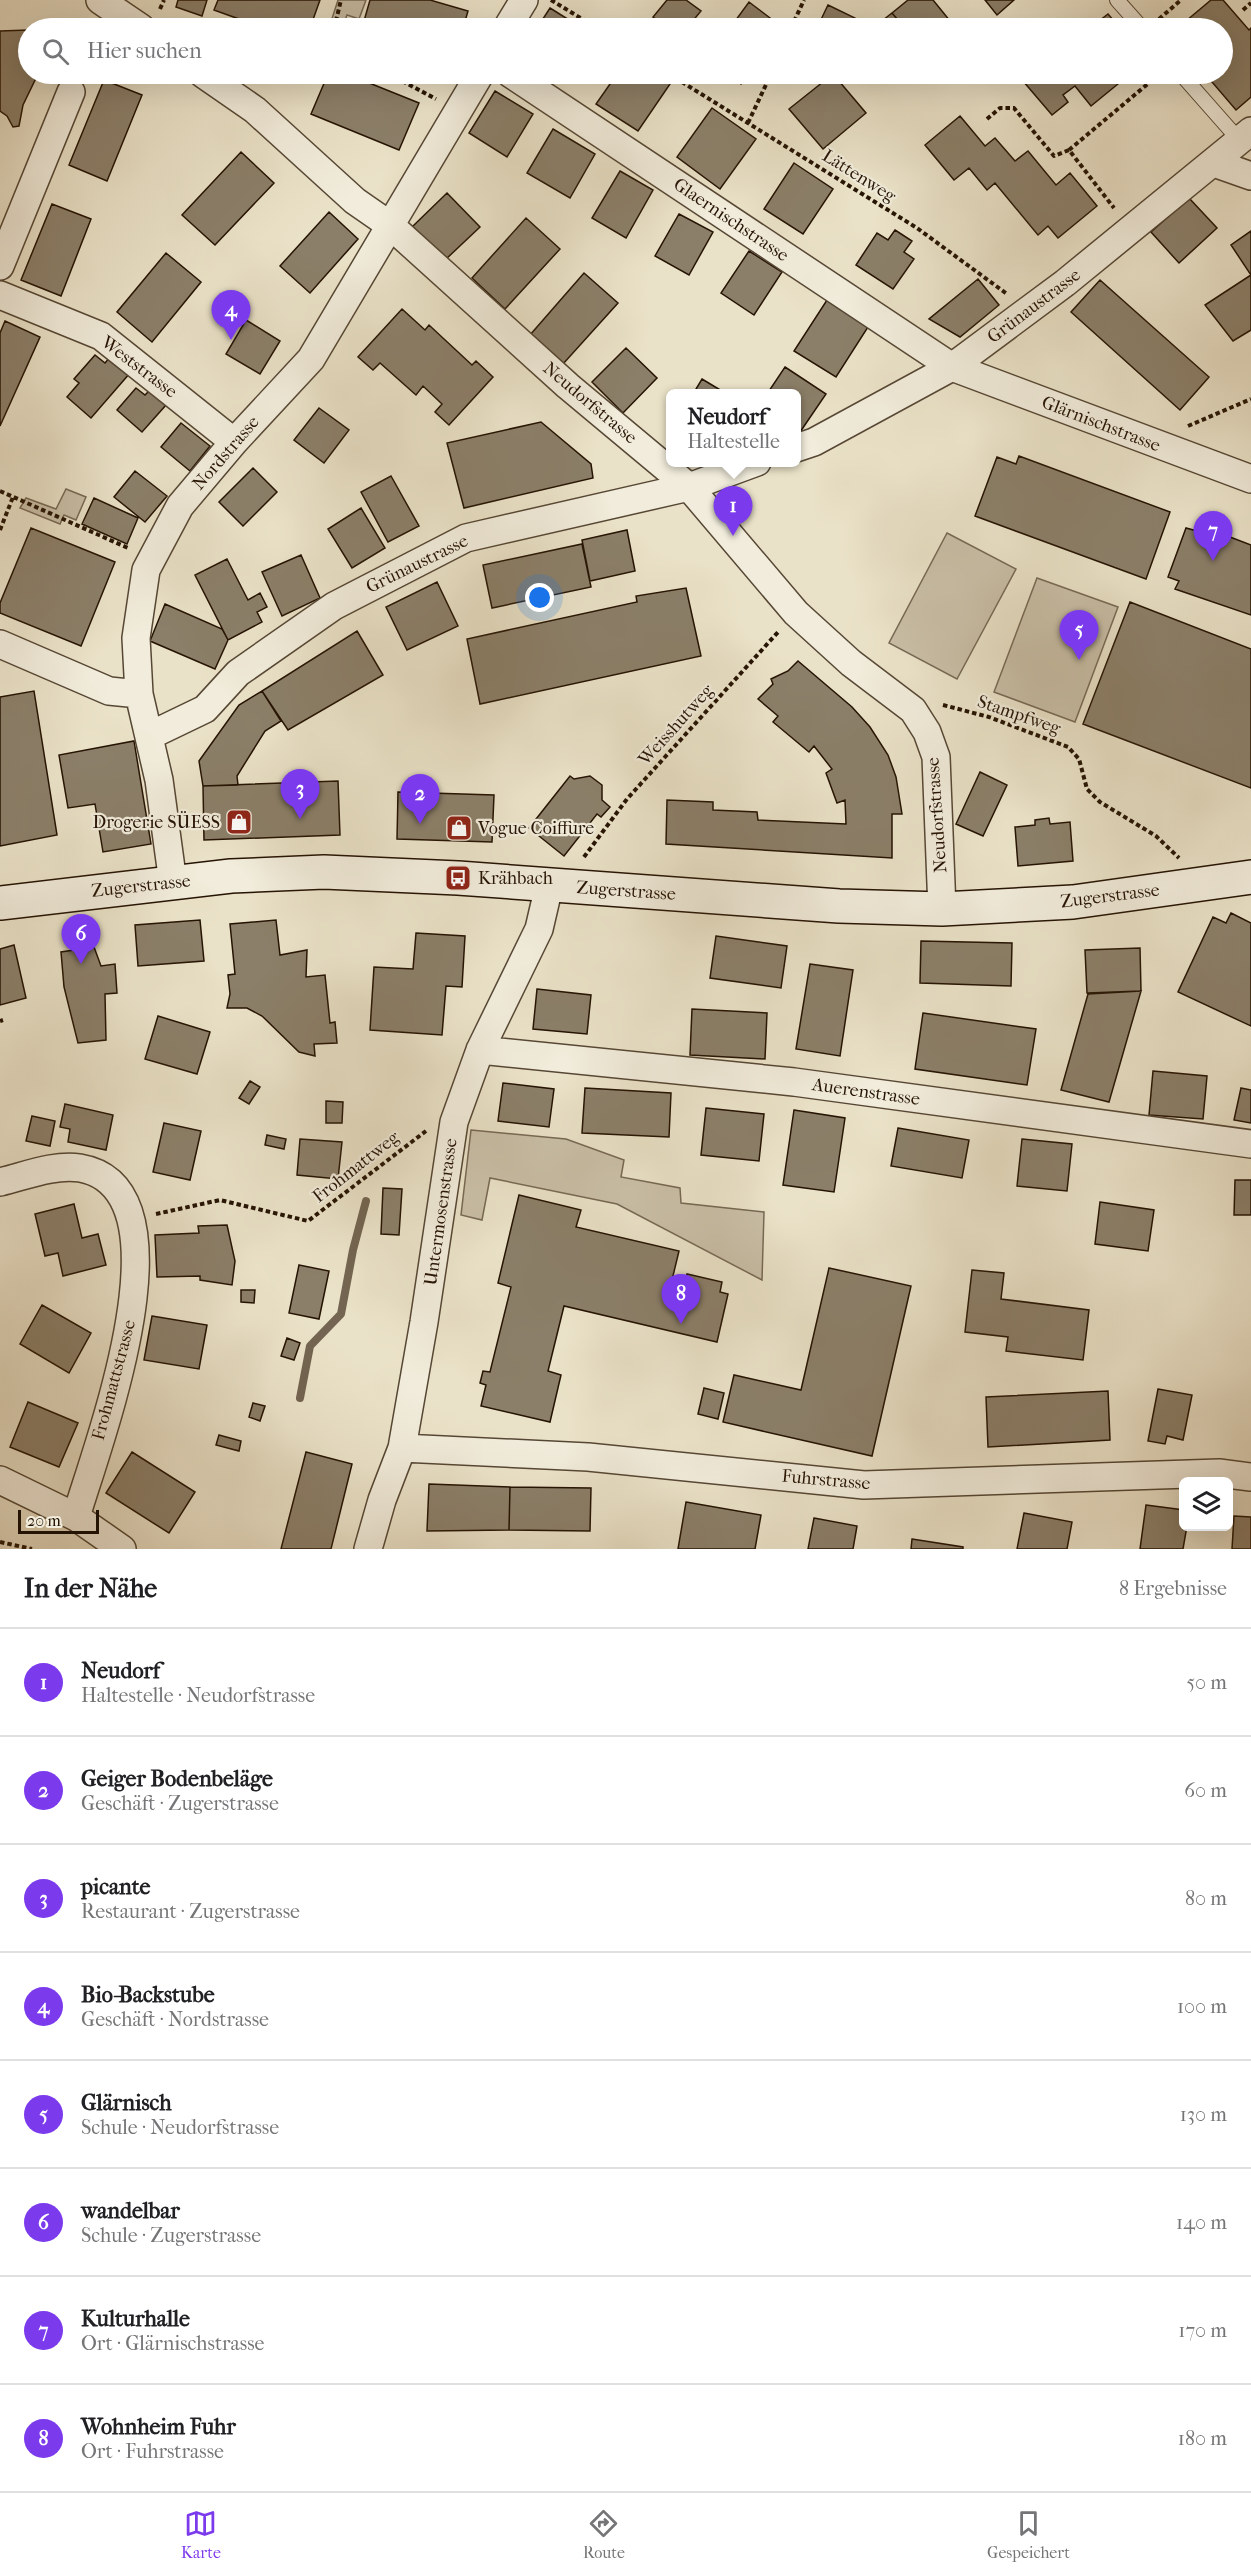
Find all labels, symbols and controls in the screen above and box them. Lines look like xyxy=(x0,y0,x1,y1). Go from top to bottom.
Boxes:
search box xyxy=(18,18,1233,84)
icon: search xyxy=(39,35,72,68)
text: Hier suchen xyxy=(87,38,202,64)
street label: Lättenweg xyxy=(818,145,900,207)
street label: Glaernischstrasse xyxy=(669,174,793,266)
street label: Grünaustrasse xyxy=(983,264,1085,348)
pin: 4 xyxy=(212,290,250,340)
street label: Weststrasse xyxy=(96,331,181,402)
street label: Neudorfstrasse xyxy=(539,358,641,448)
popup xyxy=(666,389,801,467)
street label: Glärnischstrasse xyxy=(1039,392,1163,456)
text: Neudorf xyxy=(687,404,766,430)
street label: Nordstrasse xyxy=(188,412,264,494)
text: Haltestelle xyxy=(687,430,780,453)
pin: 1 xyxy=(714,486,752,536)
pin: 7 xyxy=(1194,512,1232,561)
street label: Grünaustrasse xyxy=(363,530,471,598)
your location xyxy=(525,583,554,612)
pin: 5 xyxy=(1060,610,1098,660)
street label: Weisshutweg xyxy=(633,680,718,771)
street label: Stampfweg xyxy=(975,691,1064,739)
street label: Neudorfstrasse xyxy=(922,756,952,874)
pin: 3 xyxy=(280,770,320,819)
pin: 2 xyxy=(400,774,440,824)
shop icon: Drogerie SÜESS xyxy=(224,807,254,837)
place label: Drogerie SÜESS xyxy=(93,811,220,833)
shop icon: Vogue Coiffure xyxy=(444,813,474,843)
place label: Vogue Coiffure xyxy=(477,818,594,839)
bus stop icon: Krähbach xyxy=(443,863,473,893)
place label: Krähbach xyxy=(478,868,553,889)
street label: Zugerstrasse xyxy=(90,870,192,902)
street label: Zugerstrasse xyxy=(576,877,677,905)
street label: Zugerstrasse xyxy=(1059,879,1161,912)
pin: 6 xyxy=(62,914,100,964)
street label: Auerenstrasse xyxy=(810,1074,921,1110)
street label: Frohmattweg xyxy=(309,1126,404,1207)
street label: Untermosenstrasse xyxy=(420,1137,462,1287)
pin: 8 xyxy=(662,1274,700,1324)
street label: Frohmattstrasse xyxy=(88,1317,140,1442)
street label: Fuhrstrasse xyxy=(781,1466,871,1494)
map controls xyxy=(1179,1477,1233,1531)
button: layers xyxy=(1179,1477,1233,1531)
scale bar xyxy=(18,1507,99,1534)
text: 20 m xyxy=(27,1511,61,1530)
text: In der Nähe xyxy=(24,1573,157,1604)
text: 8 Ergebnisse xyxy=(1119,1577,1227,1600)
text: Neudorf xyxy=(81,1658,160,1684)
text: 1 xyxy=(40,1671,47,1694)
text: 50 m xyxy=(1186,1671,1227,1694)
text: Haltestelle · Neudorfstrasse xyxy=(81,1684,315,1707)
text: Geiger Bodenbeläge xyxy=(81,1766,273,1792)
text: 2 xyxy=(38,1779,49,1802)
text: 60 m xyxy=(1184,1779,1227,1802)
text: Geschäft · Zugerstrasse xyxy=(81,1792,279,1815)
text: picante xyxy=(81,1874,150,1900)
text: 3 xyxy=(39,1887,48,1910)
text: 80 m xyxy=(1185,1887,1227,1910)
text: Restaurant · Zugerstrasse xyxy=(81,1900,300,1923)
text: Bio-Backstube xyxy=(81,1982,215,2008)
text: 4 xyxy=(38,1995,49,2018)
text: 100 m xyxy=(1177,1995,1227,2018)
text: Geschäft · Nordstrasse xyxy=(81,2008,269,2031)
text: Glärnisch xyxy=(81,2090,172,2116)
text: 5 xyxy=(39,2103,48,2126)
text: 130 m xyxy=(1180,2103,1227,2126)
text: Schule · Neudorfstrasse xyxy=(81,2116,279,2139)
text: wandelbar xyxy=(81,2198,180,2224)
text: 6 xyxy=(38,2211,49,2234)
text: 140 m xyxy=(1176,2211,1227,2234)
text: Schule · Zugerstrasse xyxy=(81,2224,261,2247)
text: Kulturhalle xyxy=(81,2306,190,2332)
text: 7 xyxy=(39,2319,48,2342)
text: 170 m xyxy=(1178,2319,1227,2342)
text: Ort · Glärnischstrasse xyxy=(81,2332,264,2355)
text: Wohnheim Fuhr xyxy=(81,2414,236,2440)
text: 8 xyxy=(38,2427,49,2450)
text: 180 m xyxy=(1178,2427,1227,2450)
text: Ort · Fuhrstrasse xyxy=(81,2440,224,2463)
tab: Karte xyxy=(181,2507,221,2562)
tab: Route xyxy=(583,2507,625,2562)
tab: Gespeichert xyxy=(987,2507,1070,2562)

